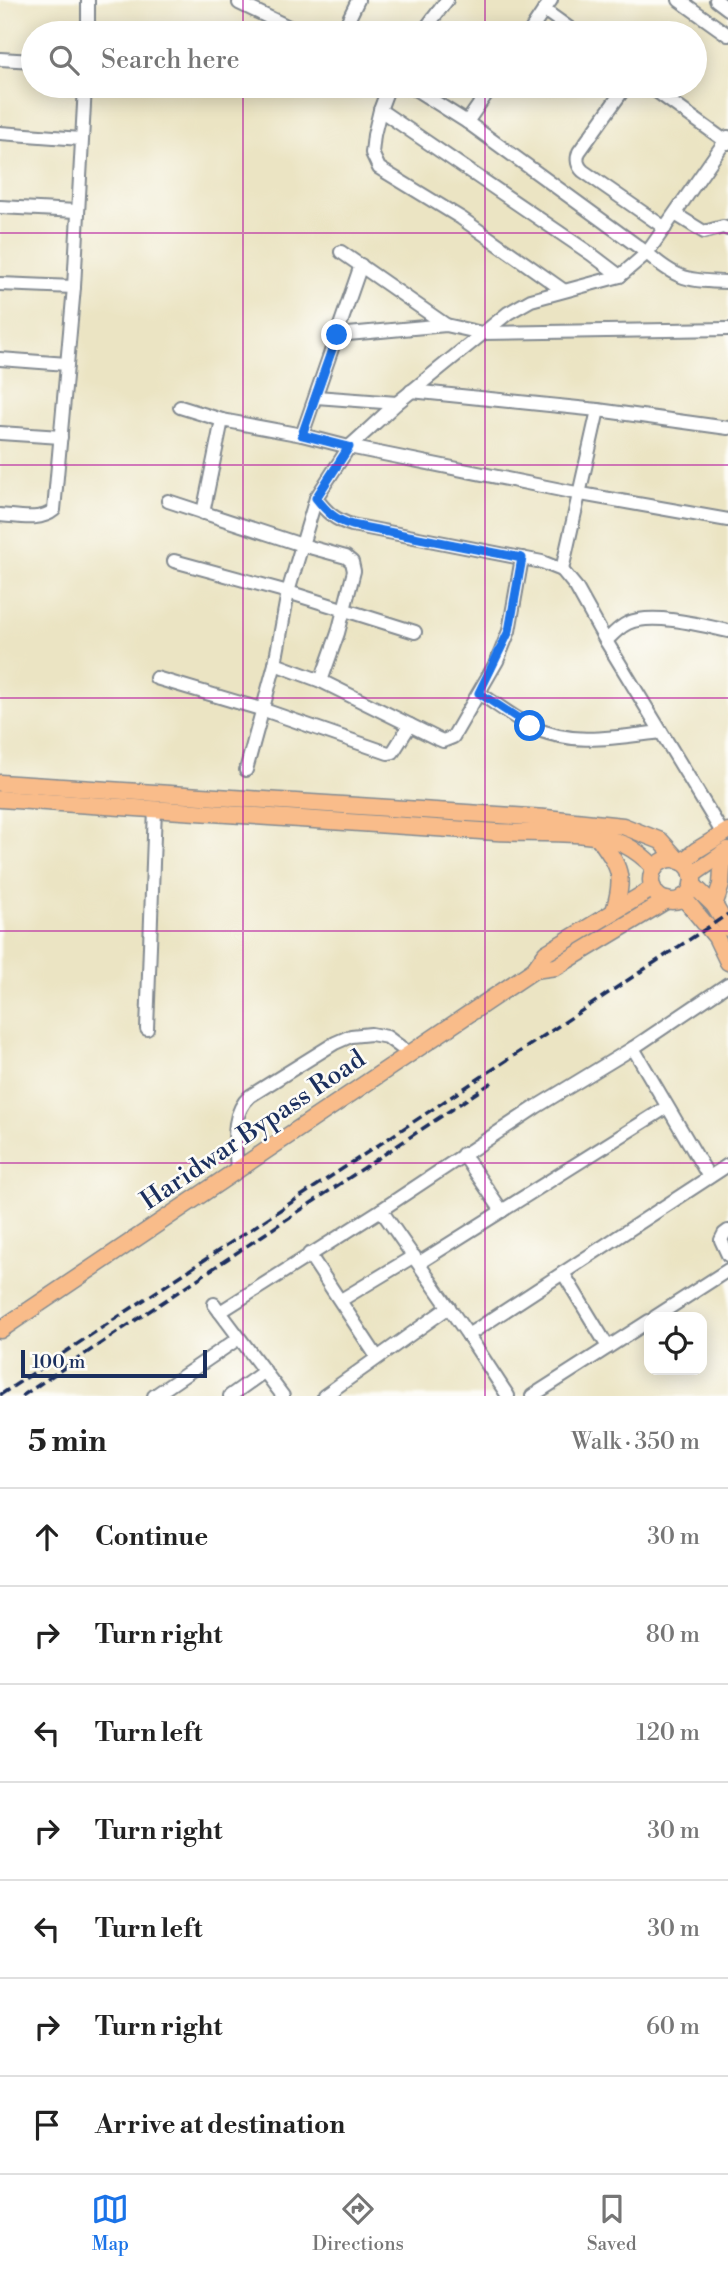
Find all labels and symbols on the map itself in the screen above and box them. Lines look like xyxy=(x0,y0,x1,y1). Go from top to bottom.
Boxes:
route end xyxy=(321,319,352,350)
route start xyxy=(514,710,545,741)
street label: Haridwar Bypass Road xyxy=(135,1043,372,1217)
scale bar xyxy=(21,1347,206,1379)

